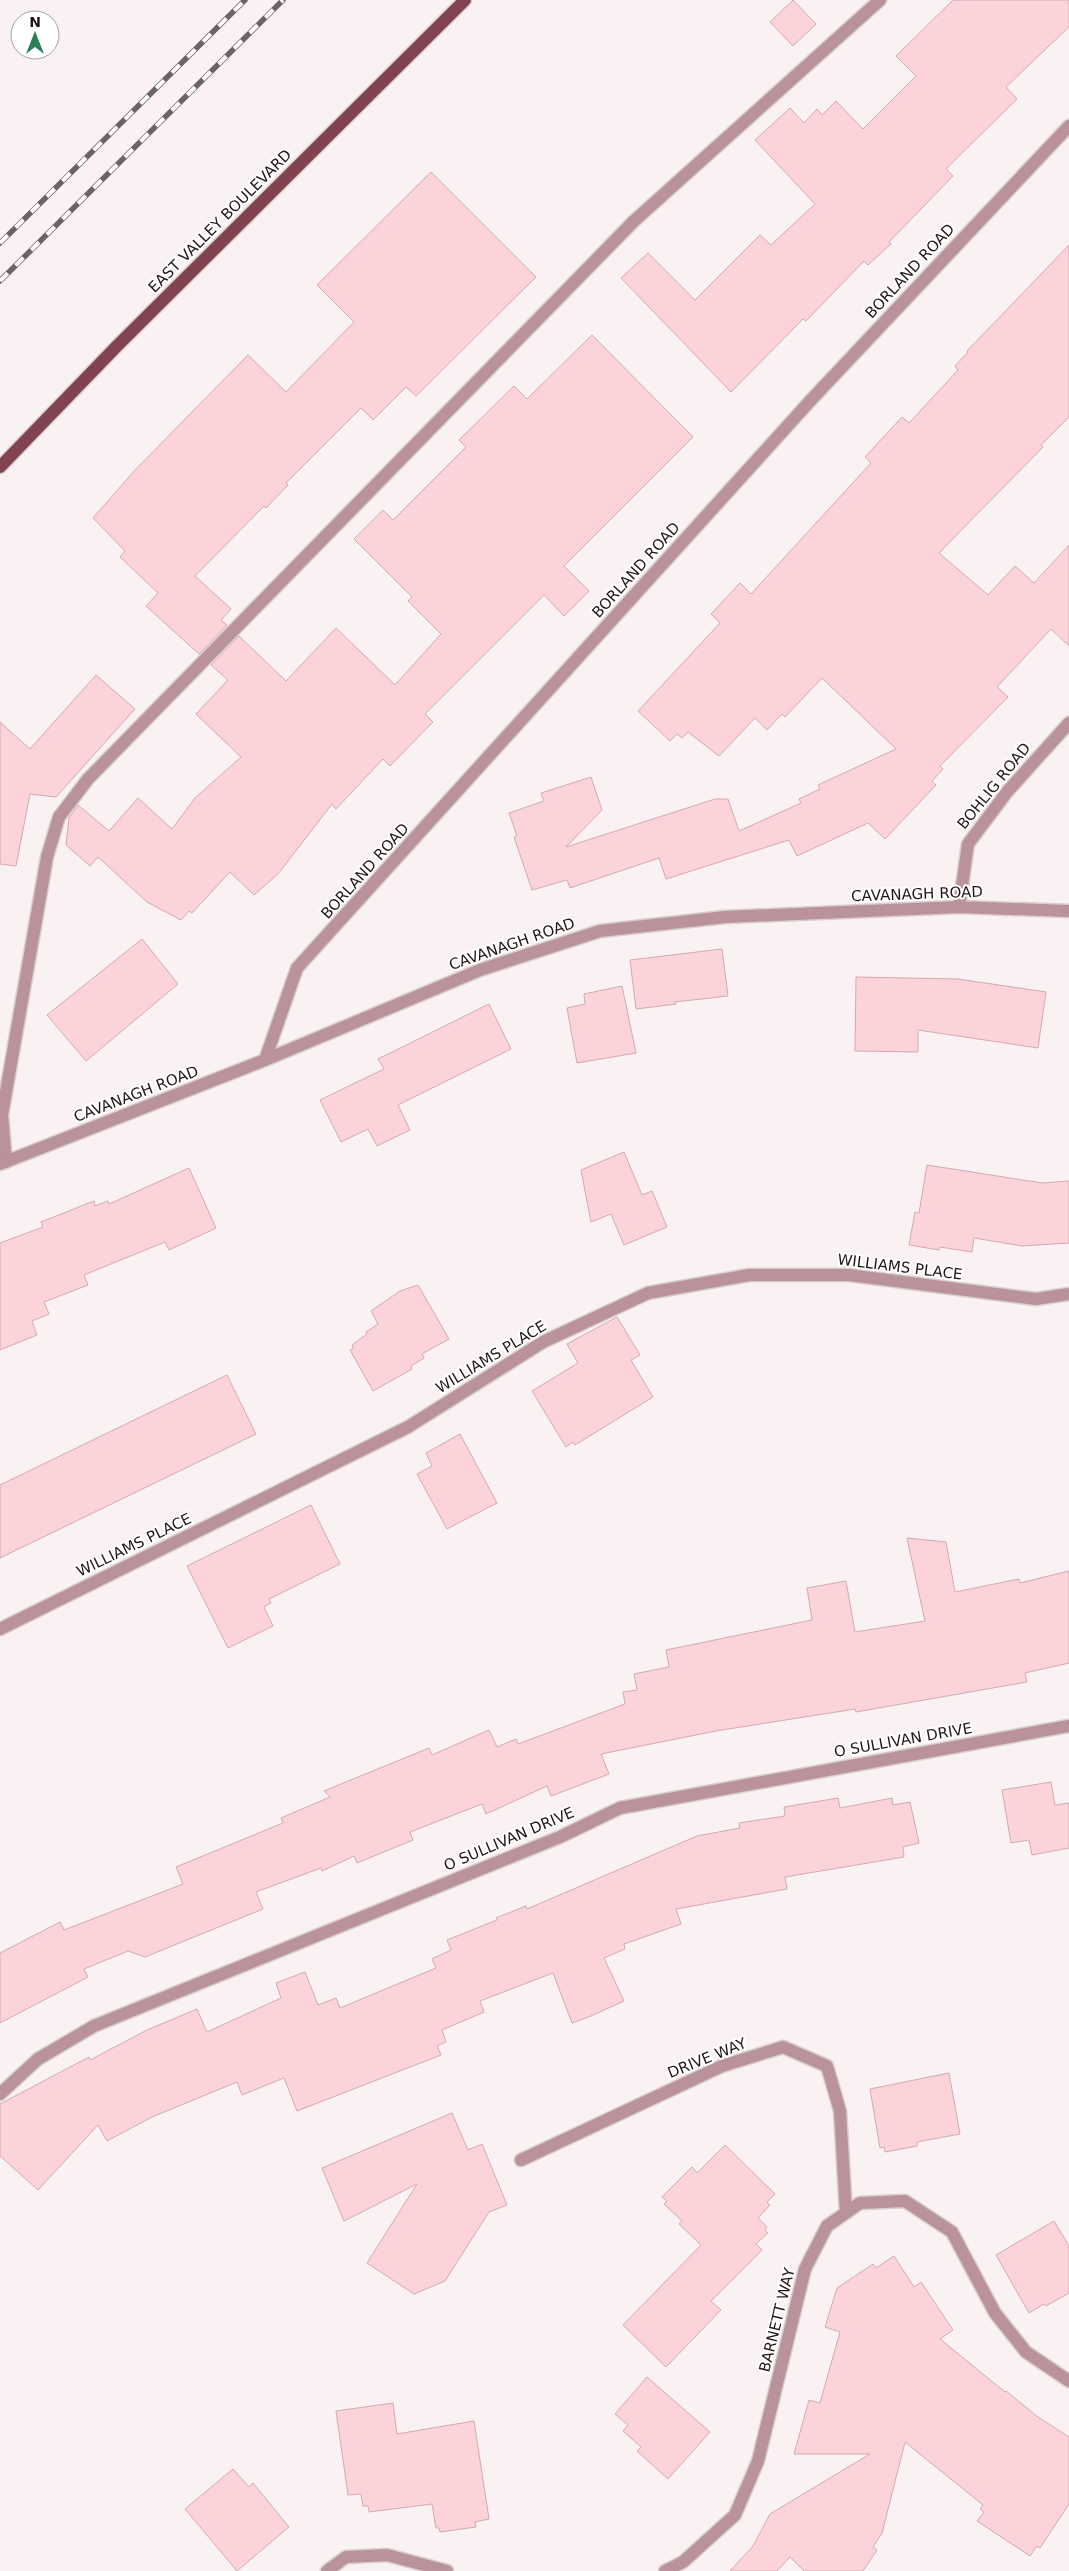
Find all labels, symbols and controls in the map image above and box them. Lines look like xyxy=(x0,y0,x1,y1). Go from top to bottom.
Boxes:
north arrow xyxy=(10,10,60,60)
text: N xyxy=(29,14,41,30)
street label: EAST VALLEY BOULEVARD xyxy=(145,146,295,296)
street label: BORLAND ROAD xyxy=(862,220,958,322)
street label: BORLAND ROAD xyxy=(588,518,684,622)
street label: BOHLIG ROAD xyxy=(954,739,1034,833)
street label: BORLAND ROAD xyxy=(317,819,413,923)
street label: CAVANAGH ROAD xyxy=(851,883,983,905)
street label: CAVANAGH ROAD xyxy=(447,914,577,974)
street label: CAVANAGH ROAD xyxy=(71,1062,201,1126)
street label: WILLIAMS PLACE xyxy=(837,1250,963,1284)
street label: WILLIAMS PLACE xyxy=(433,1317,549,1397)
street label: WILLIAMS PLACE xyxy=(74,1509,194,1581)
street label: O SULLIVAN DRIVE xyxy=(833,1719,973,1761)
street label: O SULLIVAN DRIVE xyxy=(441,1803,577,1875)
street label: DRIVE WAY xyxy=(665,2034,750,2082)
street label: BARNETT WAY xyxy=(755,2265,799,2374)

